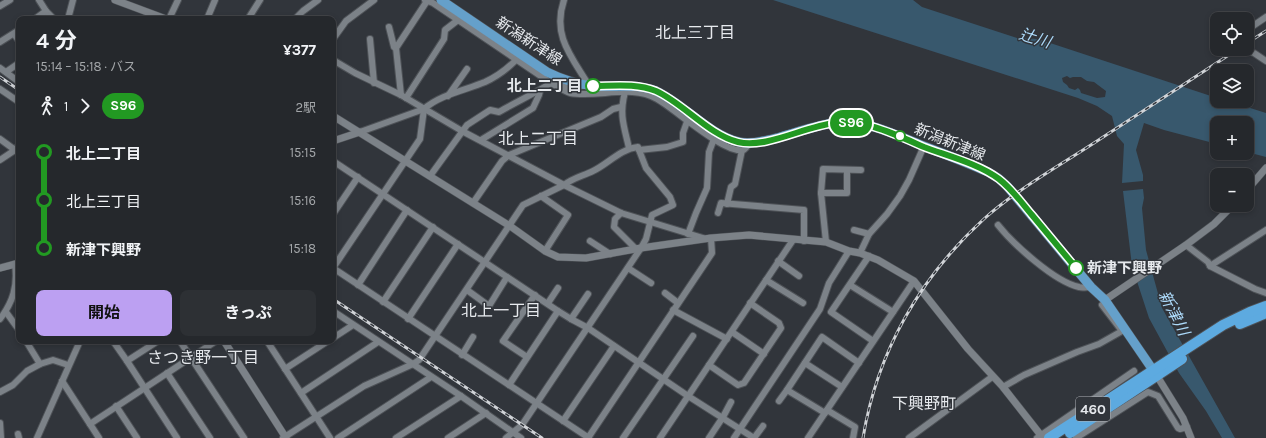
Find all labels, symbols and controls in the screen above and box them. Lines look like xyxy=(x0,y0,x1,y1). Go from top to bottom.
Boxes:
map controls xyxy=(1210,12,1254,212)
button: locate xyxy=(1210,12,1254,56)
street label: 新潟新津線 xyxy=(493,13,565,69)
district label: 北上三丁目 xyxy=(655,23,735,42)
water label: 辻川 xyxy=(1017,24,1055,52)
text: 4 分 xyxy=(36,28,77,54)
text: ¥377 xyxy=(283,41,316,59)
text: 15:14 – 15:18 · バス xyxy=(36,59,136,74)
button: layers xyxy=(1210,64,1254,108)
place label: 北上二丁目 xyxy=(507,77,582,95)
marker: 北上二丁目 xyxy=(585,78,601,94)
icon: walk xyxy=(36,95,58,117)
icon: forward xyxy=(74,95,96,117)
text: S96 xyxy=(110,97,136,114)
text: 1 xyxy=(64,99,68,114)
text: 2駅 xyxy=(295,100,316,115)
line badge: S96 xyxy=(828,110,874,136)
text: S96 xyxy=(838,114,864,131)
button: + xyxy=(1210,116,1254,160)
street label: 新潟新津線 xyxy=(912,120,988,164)
district label: 北上二丁目 xyxy=(498,129,578,148)
unlabelled marker xyxy=(894,130,906,142)
text: 北上二丁目 xyxy=(66,145,141,163)
text: 15:15 xyxy=(290,145,316,160)
button: − xyxy=(1210,168,1254,212)
text: 北上三丁目 xyxy=(66,193,141,211)
text: 15:16 xyxy=(290,193,316,208)
text: 新津下興野 xyxy=(66,241,141,259)
text: 15:18 xyxy=(289,241,316,256)
place label: 新津下興野 xyxy=(1087,259,1162,277)
marker: 新津下興野 xyxy=(1068,260,1084,276)
water label: 新津川 xyxy=(1155,287,1194,340)
button: 開始 xyxy=(36,290,172,336)
button: きっぷ xyxy=(180,290,316,336)
district label: 北上一丁目 xyxy=(461,301,541,320)
district label: さつき野一丁目 xyxy=(147,348,259,367)
district label: 下興野町 xyxy=(892,394,956,413)
road number: 460 xyxy=(1076,397,1110,421)

